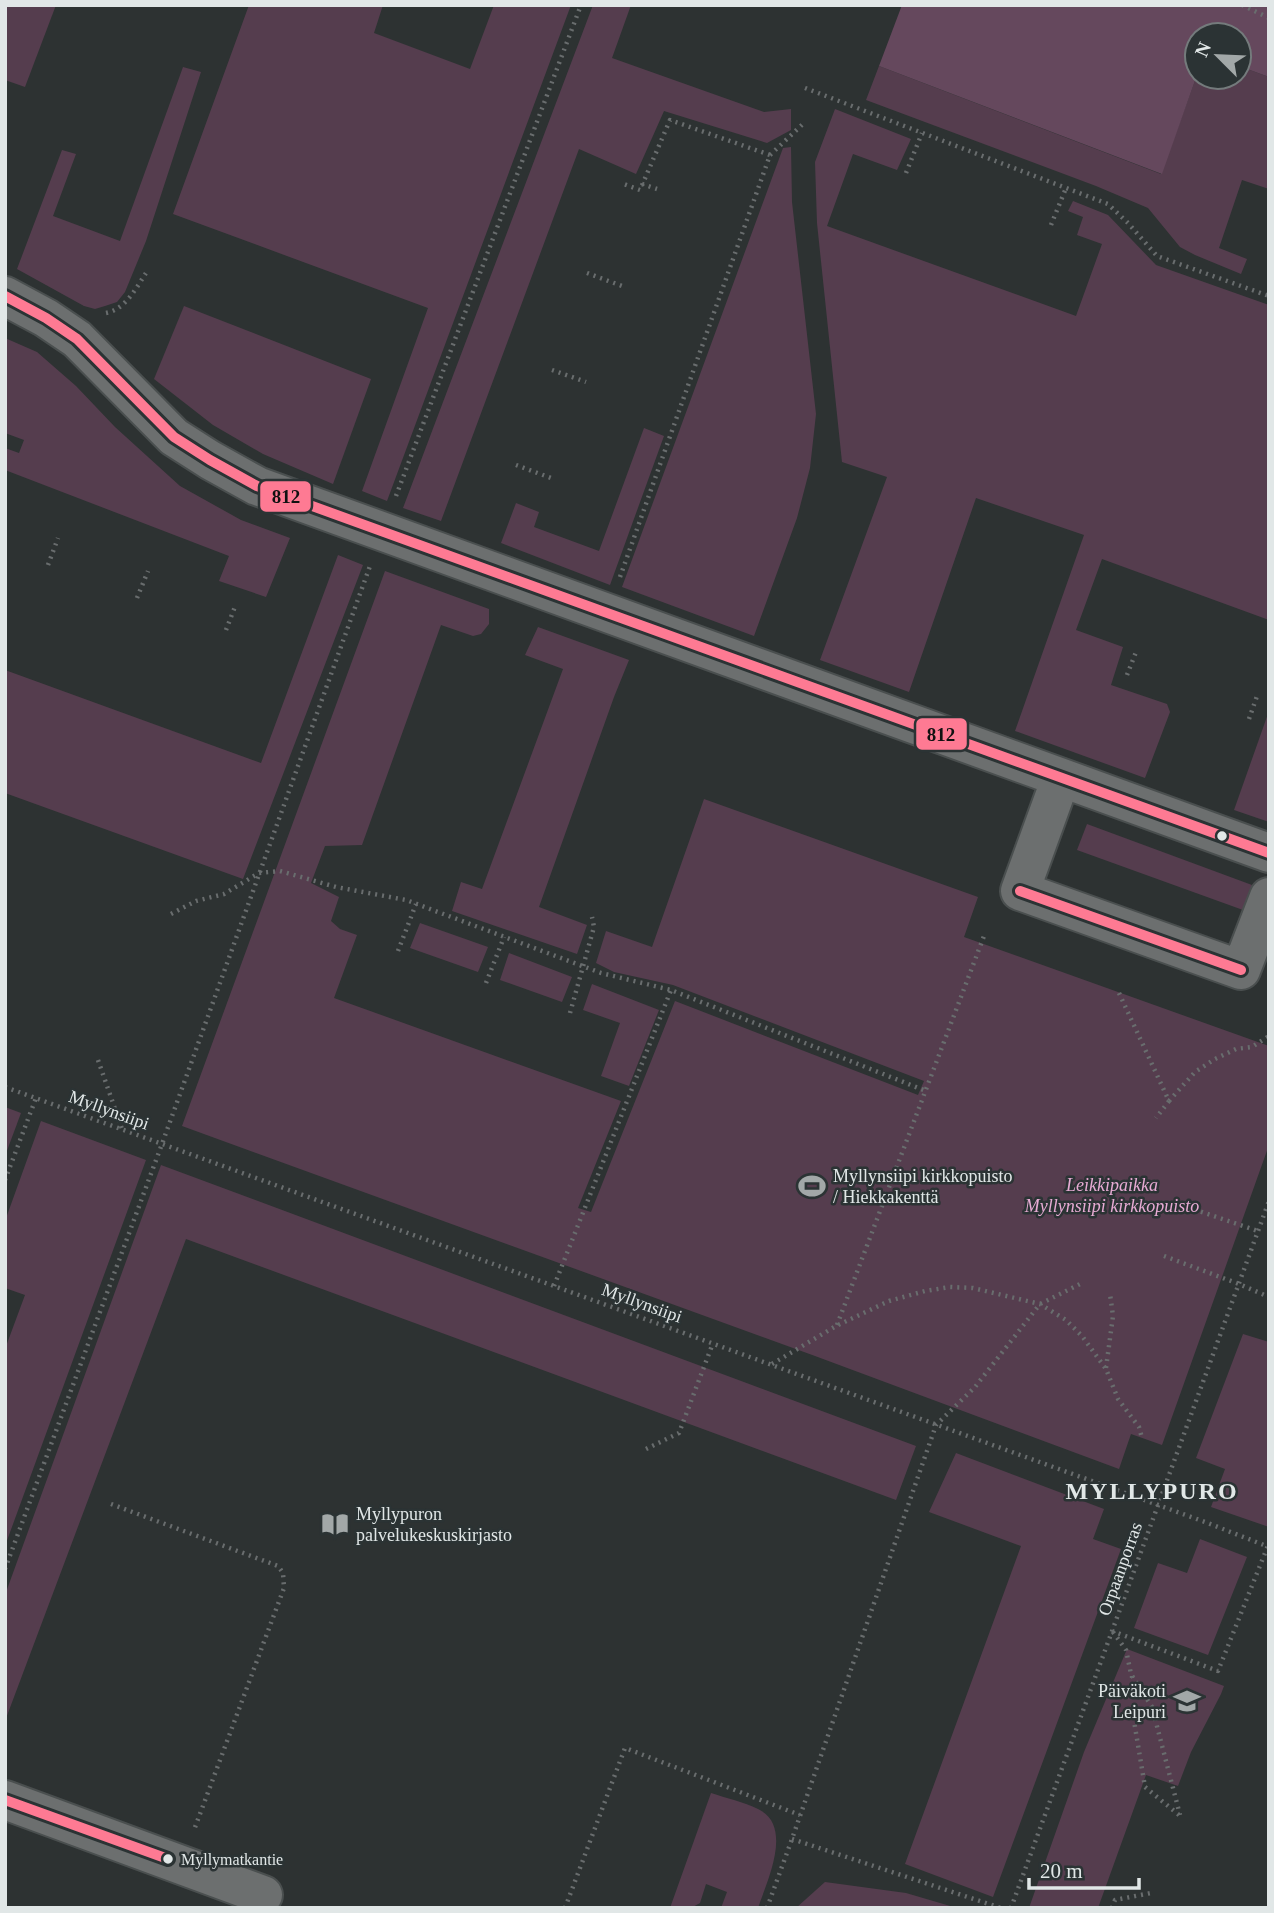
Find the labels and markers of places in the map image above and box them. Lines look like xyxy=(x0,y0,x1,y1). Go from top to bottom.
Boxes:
unlabelled marker xyxy=(1215,829,1229,843)
place label: Myllynsiipi kirkkopuisto / Hiekkakenttä xyxy=(833,1166,1013,1207)
sports icon: Myllynsiipi kirkkopuisto / Hiekkakenttä xyxy=(797,1171,827,1201)
place label: Myllypuron palvelukeskuskirjasto xyxy=(356,1504,512,1545)
library icon: Myllypuron palvelukeskuskirjasto xyxy=(320,1509,350,1539)
place label: Päiväkoti Leipuri xyxy=(1098,1681,1166,1722)
school or university icon: Päiväkoti Leipuri xyxy=(1172,1686,1202,1716)
place label: Myllymatkantie xyxy=(181,1851,283,1869)
marker: Myllymatkantie xyxy=(161,1852,175,1866)

